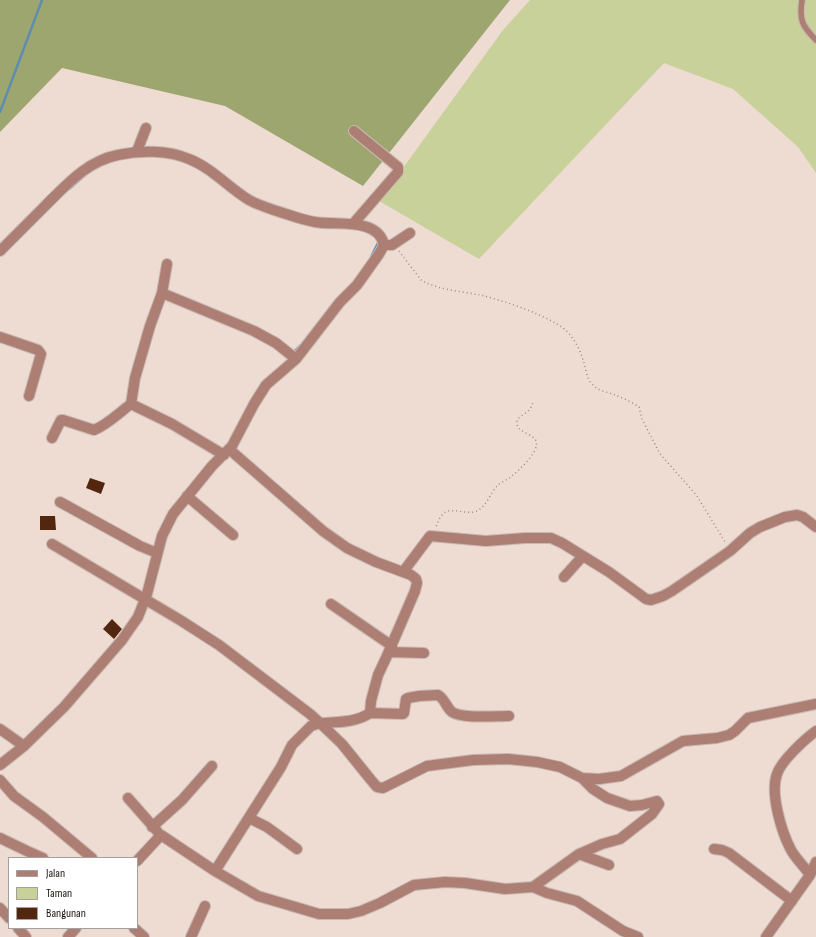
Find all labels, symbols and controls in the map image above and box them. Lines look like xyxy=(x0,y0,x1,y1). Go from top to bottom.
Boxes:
legend xyxy=(8,857,138,929)
text: Jalan xyxy=(46,866,65,881)
text: Taman xyxy=(46,886,72,901)
text: Bangunan xyxy=(46,906,86,921)

